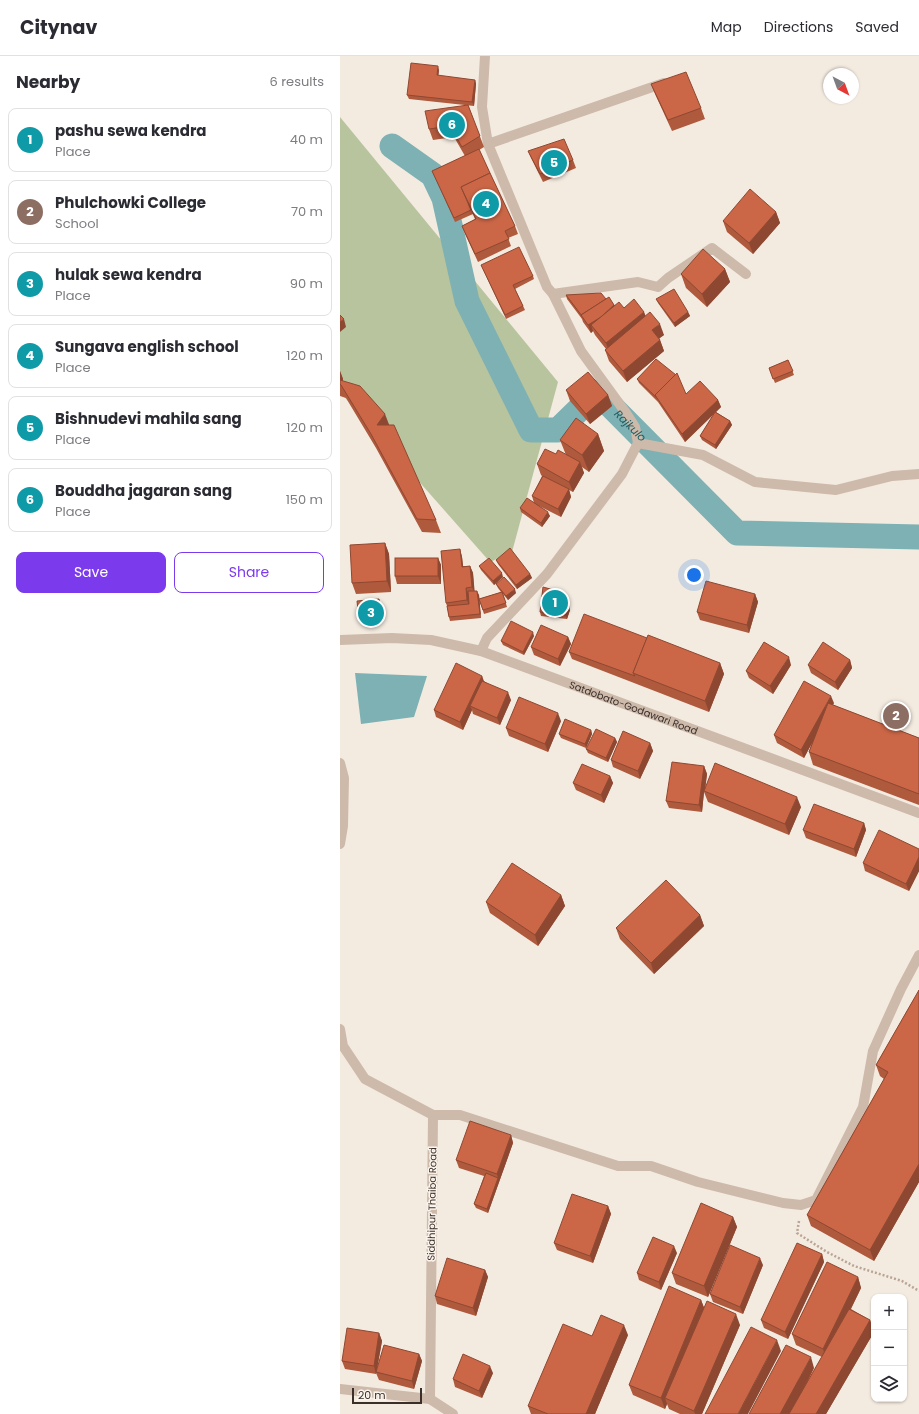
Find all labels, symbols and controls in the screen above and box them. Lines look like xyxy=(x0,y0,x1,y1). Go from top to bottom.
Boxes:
text: Citynav xyxy=(20,14,97,41)
text: Map xyxy=(711,17,742,37)
text: Directions xyxy=(764,17,833,37)
text: Saved xyxy=(855,17,899,37)
north arrow xyxy=(823,68,859,104)
text: Nearby xyxy=(16,70,80,94)
text: 6 results xyxy=(270,72,324,91)
pin: 6 xyxy=(439,110,465,140)
text: pashu sewa kendra xyxy=(55,120,207,141)
text: 1 xyxy=(28,130,32,149)
text: 40 m xyxy=(290,130,323,149)
text: Place xyxy=(55,142,90,161)
pin: 5 xyxy=(541,148,567,178)
pin: 4 xyxy=(473,189,499,219)
text: Phulchowki College xyxy=(55,192,206,213)
text: 2 xyxy=(26,202,34,221)
text: 70 m xyxy=(291,202,323,221)
text: School xyxy=(55,214,99,233)
text: hulak sewa kendra xyxy=(55,264,202,285)
text: 3 xyxy=(26,274,34,293)
text: 90 m xyxy=(290,274,323,293)
text: Place xyxy=(55,286,90,305)
text: Sungava english school xyxy=(55,336,239,357)
text: 4 xyxy=(26,346,34,365)
text: 120 m xyxy=(286,346,323,365)
text: Place xyxy=(55,358,90,377)
water label: Rajkulo xyxy=(611,406,650,445)
text: Bishnudevi mahila sang xyxy=(55,408,242,429)
text: 5 xyxy=(26,418,34,437)
text: 120 m xyxy=(286,418,323,437)
text: Place xyxy=(55,430,90,449)
text: Bouddha jagaran sang xyxy=(55,480,232,501)
text: 6 xyxy=(26,490,34,509)
text: 150 m xyxy=(286,490,323,509)
text: Place xyxy=(55,502,90,521)
button: Save xyxy=(16,552,166,593)
button: Share xyxy=(174,552,324,593)
your location xyxy=(684,565,704,585)
pin: 1 xyxy=(542,588,568,618)
pin: 3 xyxy=(358,598,384,628)
street label: Satdobato-Godawari Road xyxy=(567,677,700,738)
pin: 2 xyxy=(883,701,909,731)
street label: Siddhipur Thaiba Road xyxy=(424,1147,440,1261)
map controls xyxy=(871,1294,907,1402)
button: + xyxy=(871,1294,907,1330)
button: − xyxy=(871,1330,907,1366)
button: layers xyxy=(871,1366,907,1402)
scale bar xyxy=(352,1386,422,1405)
text: 20 m xyxy=(358,1387,386,1403)

